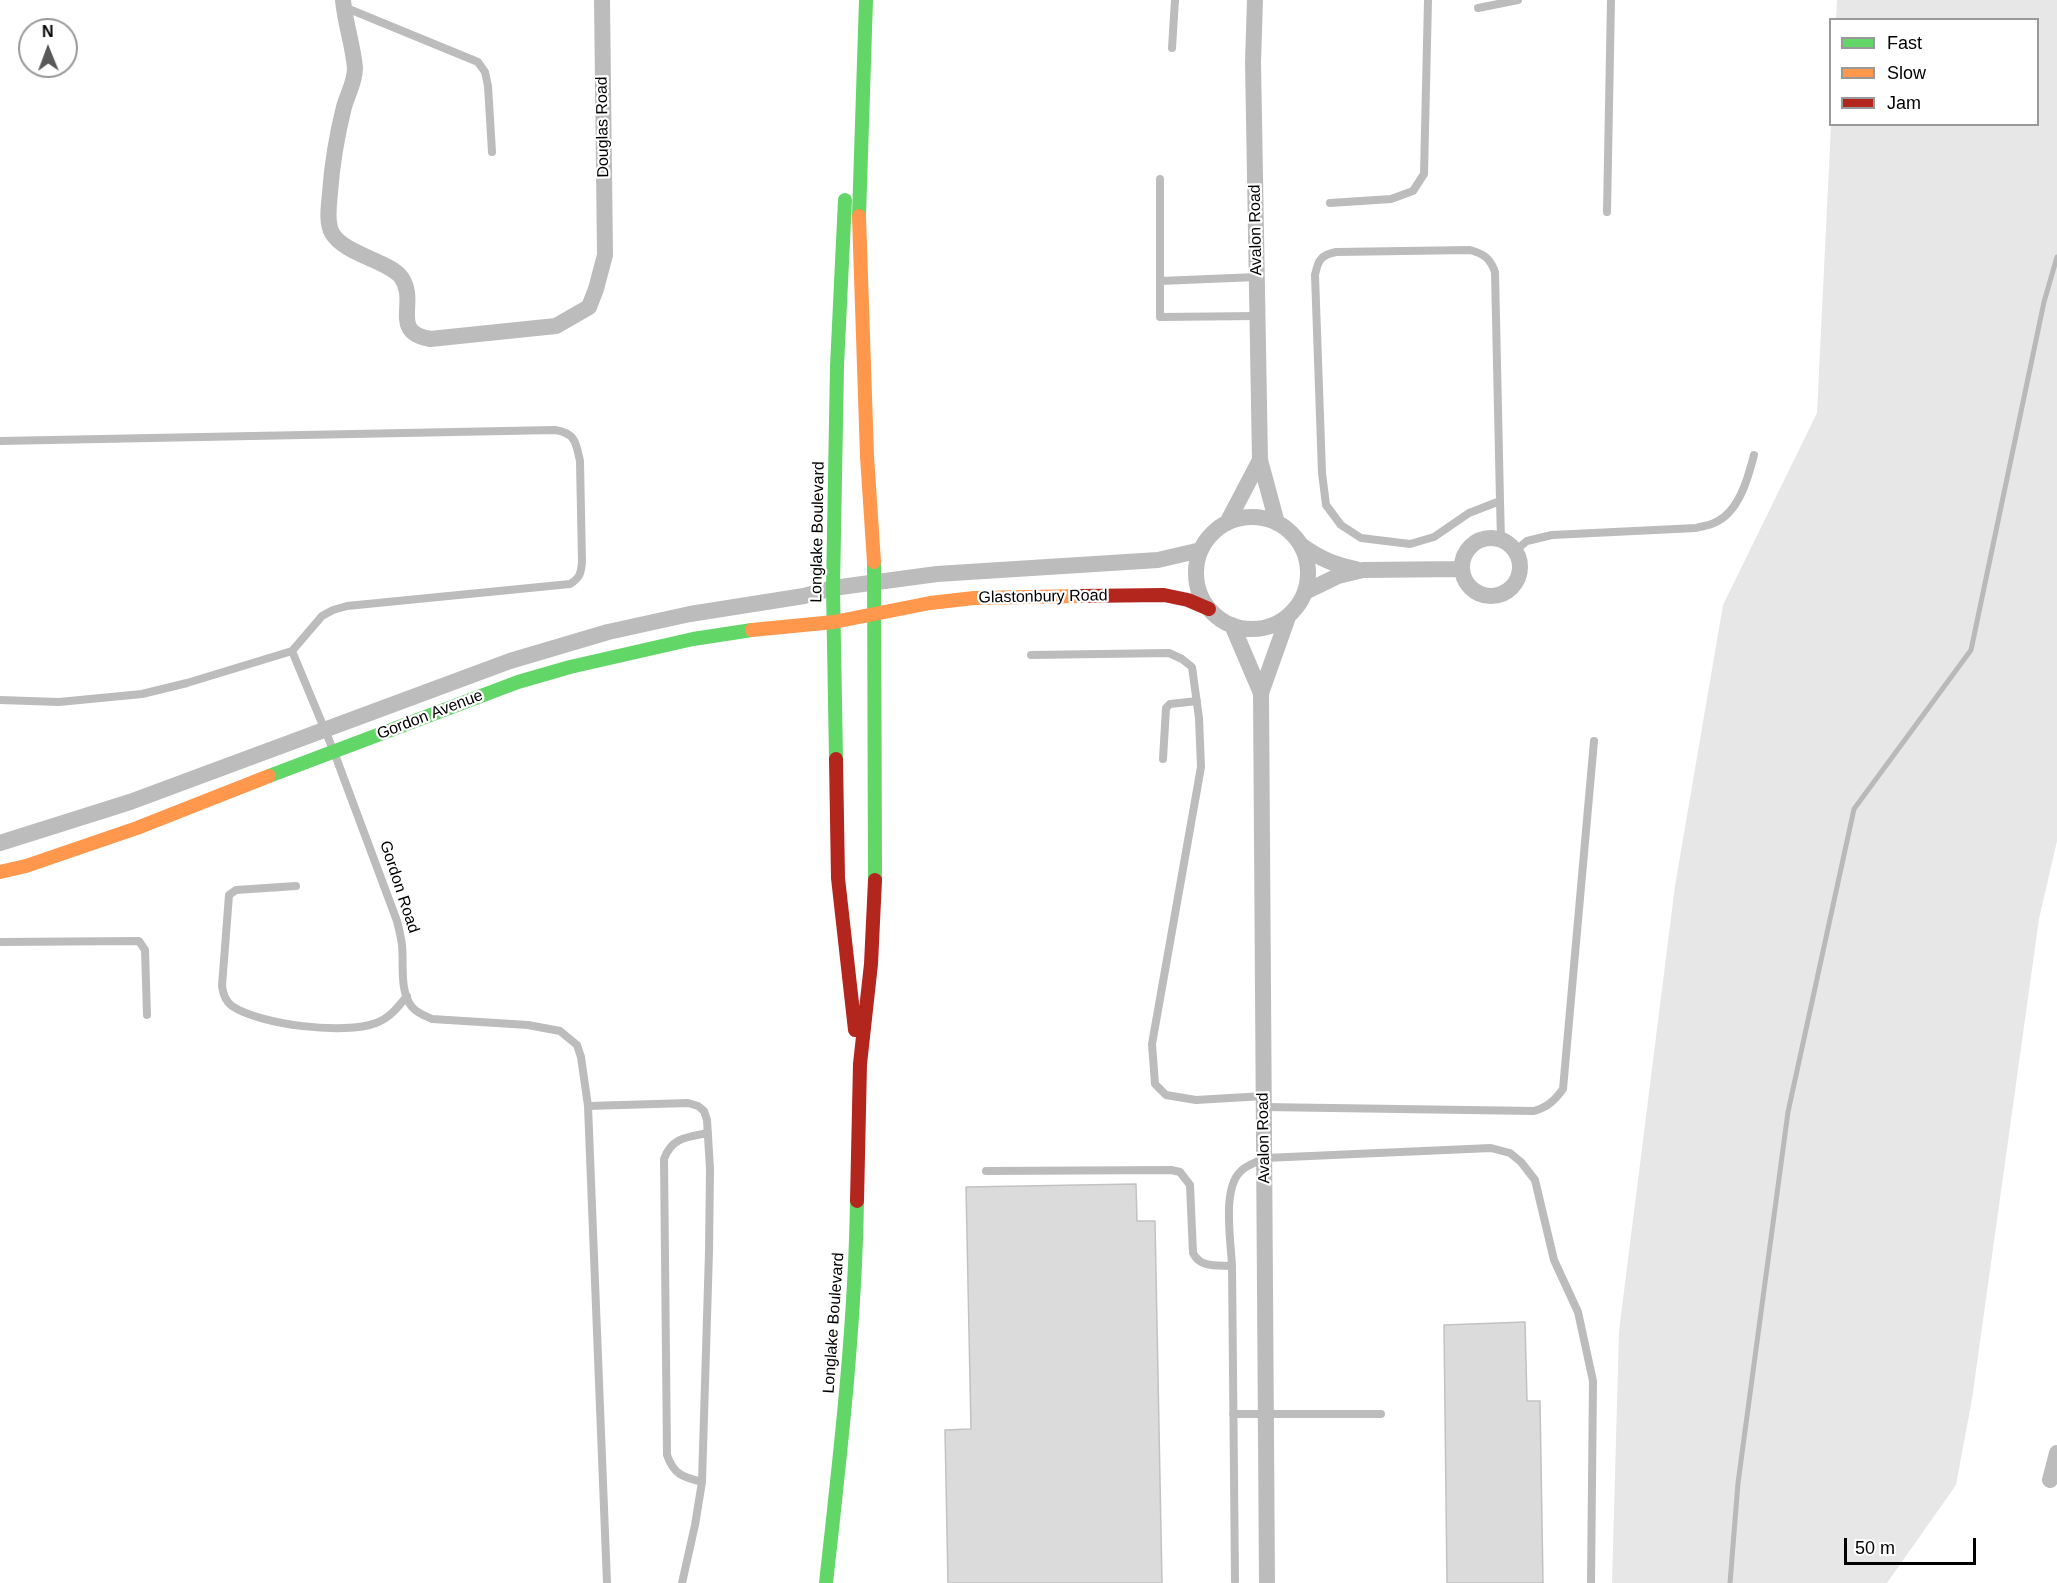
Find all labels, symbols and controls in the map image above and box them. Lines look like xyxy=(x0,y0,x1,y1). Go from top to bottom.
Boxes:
north arrow xyxy=(18,18,78,78)
legend xyxy=(1829,18,2039,126)
text: N xyxy=(42,23,54,40)
text: Fast xyxy=(1887,33,1922,53)
text: Slow xyxy=(1887,63,1926,83)
street label: Douglas Road xyxy=(593,76,613,178)
text: Jam xyxy=(1887,93,1921,113)
street label: Avalon Road xyxy=(1246,184,1266,276)
street label: Longlake Boulevard xyxy=(807,461,829,603)
street label: Glastonbury Road xyxy=(978,586,1108,608)
street label: Gordon Avenue xyxy=(374,686,486,744)
street label: Gordon Road xyxy=(375,838,423,936)
street label: Avalon Road xyxy=(1254,1092,1274,1184)
street label: Longlake Boulevard xyxy=(819,1252,849,1394)
scale bar xyxy=(1847,1526,1979,1564)
text: 50 m xyxy=(1855,1538,1895,1558)

